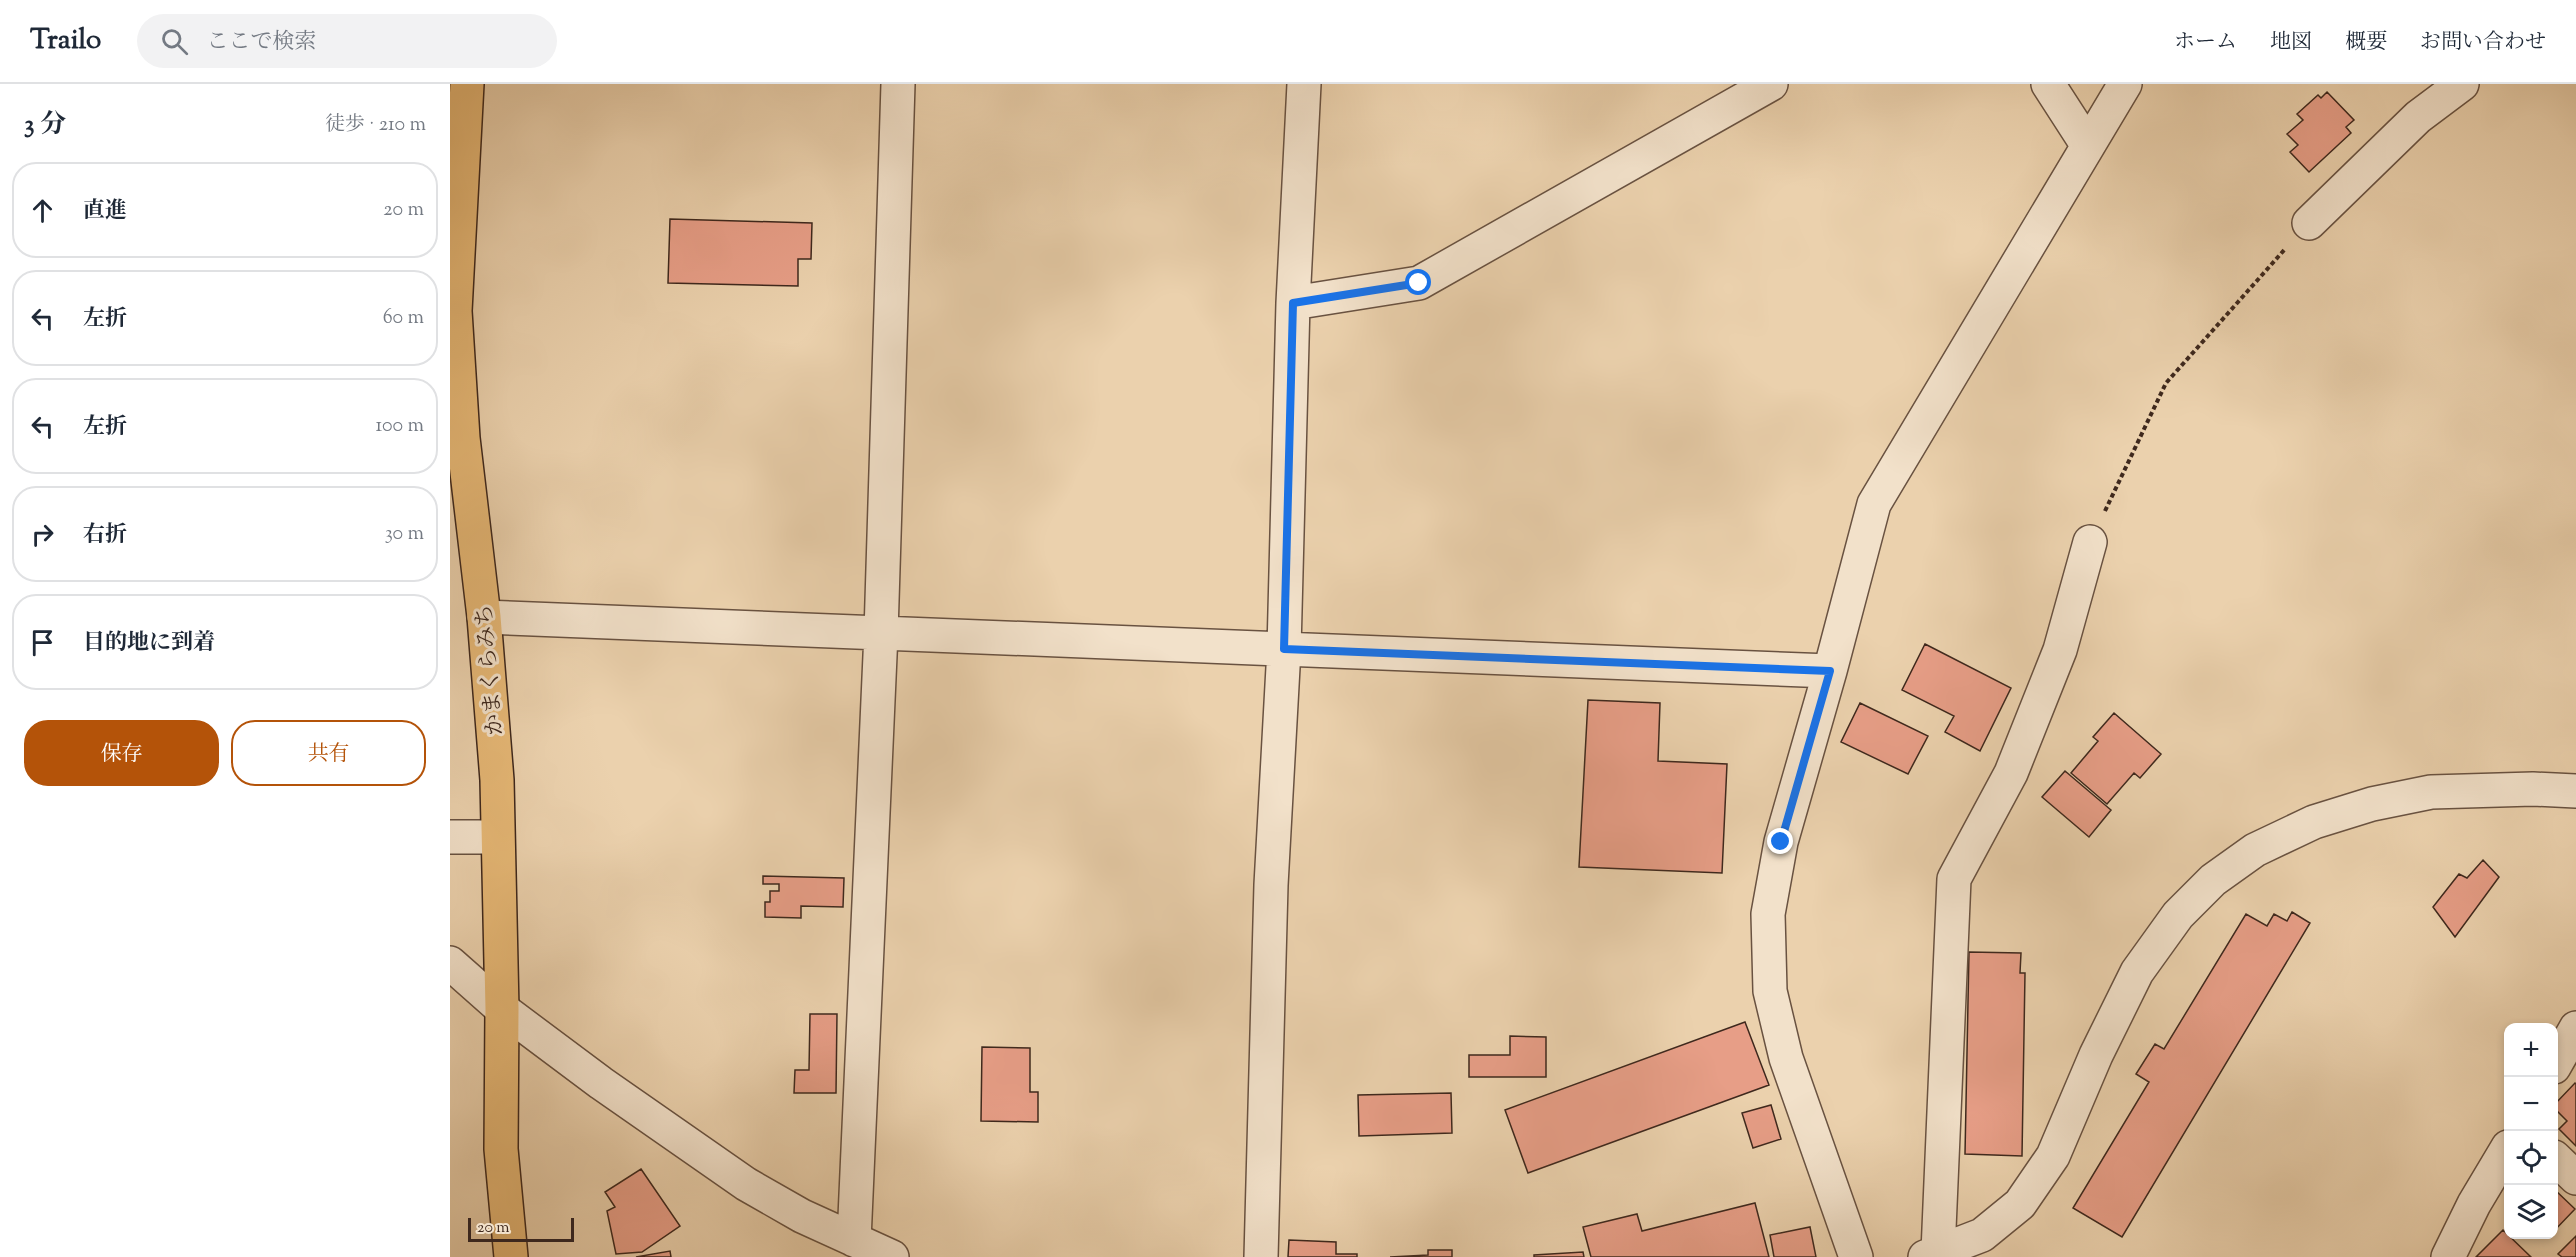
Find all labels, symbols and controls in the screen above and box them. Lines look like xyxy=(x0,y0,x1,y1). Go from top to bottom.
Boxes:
search box xyxy=(137,14,557,68)
text: Trailo xyxy=(30,21,101,61)
icon: search xyxy=(158,25,191,58)
text: ここで検索 xyxy=(206,27,316,59)
text: ホーム xyxy=(2174,28,2237,58)
text: 地図 xyxy=(2270,28,2312,58)
text: 概要 xyxy=(2345,28,2387,58)
text: お問い合わせ xyxy=(2420,28,2546,58)
text: 3 分 xyxy=(24,107,66,144)
text: 徒歩 · 210 m xyxy=(325,111,426,140)
icon: ahead xyxy=(26,194,59,227)
text: 直進 xyxy=(83,196,127,228)
text: 20 m xyxy=(383,196,424,225)
route start xyxy=(1405,269,1431,295)
icon: left xyxy=(26,302,59,335)
text: 左折 xyxy=(83,304,127,336)
text: 60 m xyxy=(383,304,424,333)
icon: left xyxy=(26,410,59,443)
text: 左折 xyxy=(83,412,127,444)
text: 100 m xyxy=(375,412,424,441)
icon: right xyxy=(26,518,59,551)
text: 右折 xyxy=(83,520,127,552)
text: 30 m xyxy=(385,520,424,549)
street label: かまくらみち xyxy=(469,603,513,737)
icon: arrive xyxy=(26,626,59,659)
text: 目的地に到着 xyxy=(83,628,215,660)
button: 保存 xyxy=(24,720,219,786)
button: 共有 xyxy=(231,720,426,786)
route end xyxy=(1767,828,1793,854)
map controls xyxy=(2504,1023,2558,1239)
button: + xyxy=(2504,1023,2558,1077)
button: − xyxy=(2504,1077,2558,1131)
button: locate xyxy=(2504,1131,2558,1185)
button: layers xyxy=(2504,1185,2558,1239)
scale bar xyxy=(468,1215,574,1242)
text: 20 m xyxy=(477,1217,510,1240)

